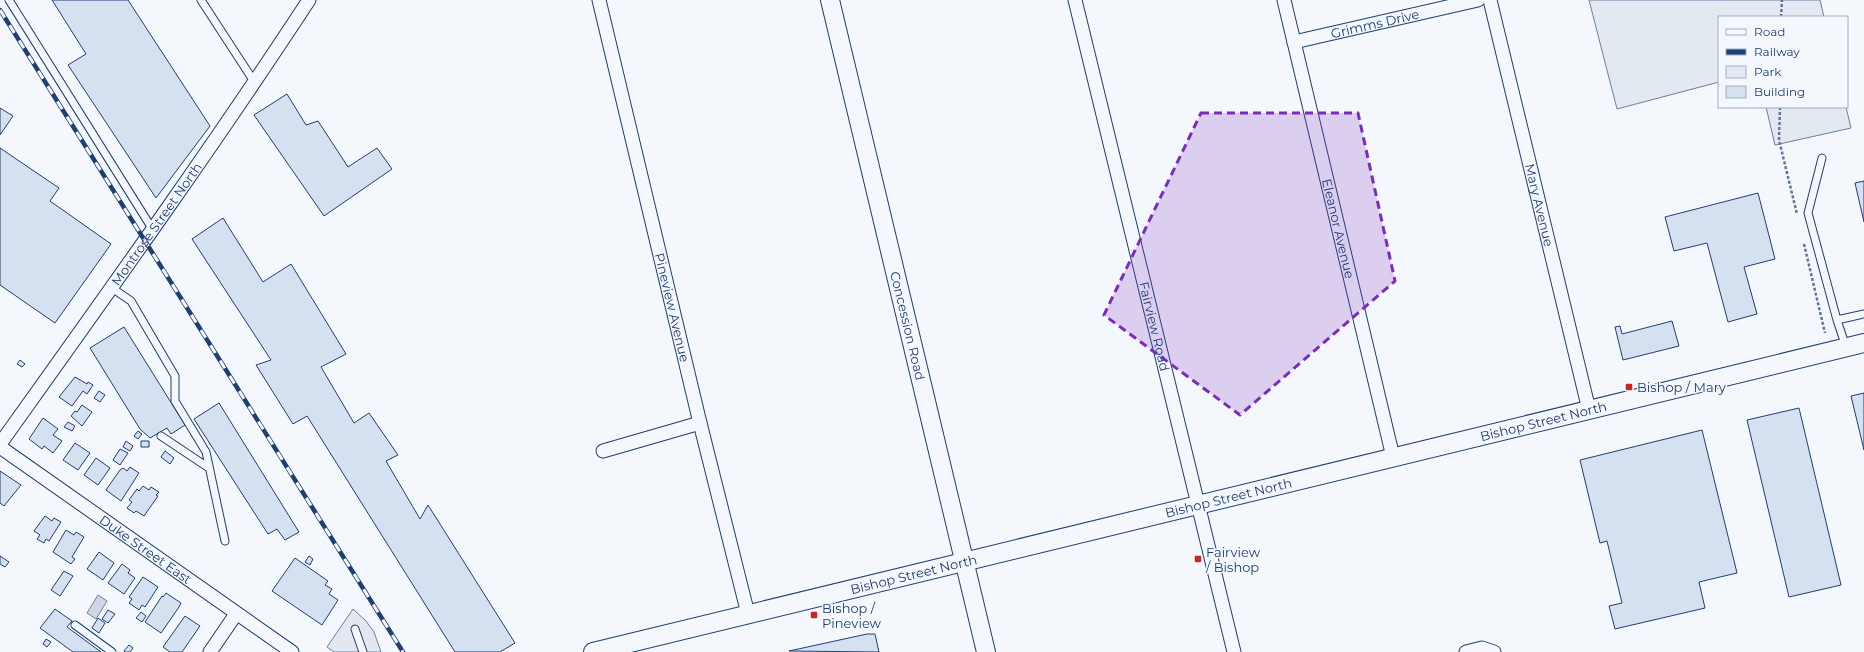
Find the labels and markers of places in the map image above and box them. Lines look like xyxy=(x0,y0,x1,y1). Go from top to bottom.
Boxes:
place label: Bishop / Mary xyxy=(1637,379,1727,395)
marker: Bishop / Mary xyxy=(1624,382,1634,392)
place label: Fairview / Bishop xyxy=(1205,544,1261,575)
marker: Fairview / Bishop xyxy=(1193,554,1203,564)
place label: Bishop / Pineview xyxy=(822,600,882,631)
marker: Bishop / Pineview xyxy=(809,610,819,620)

